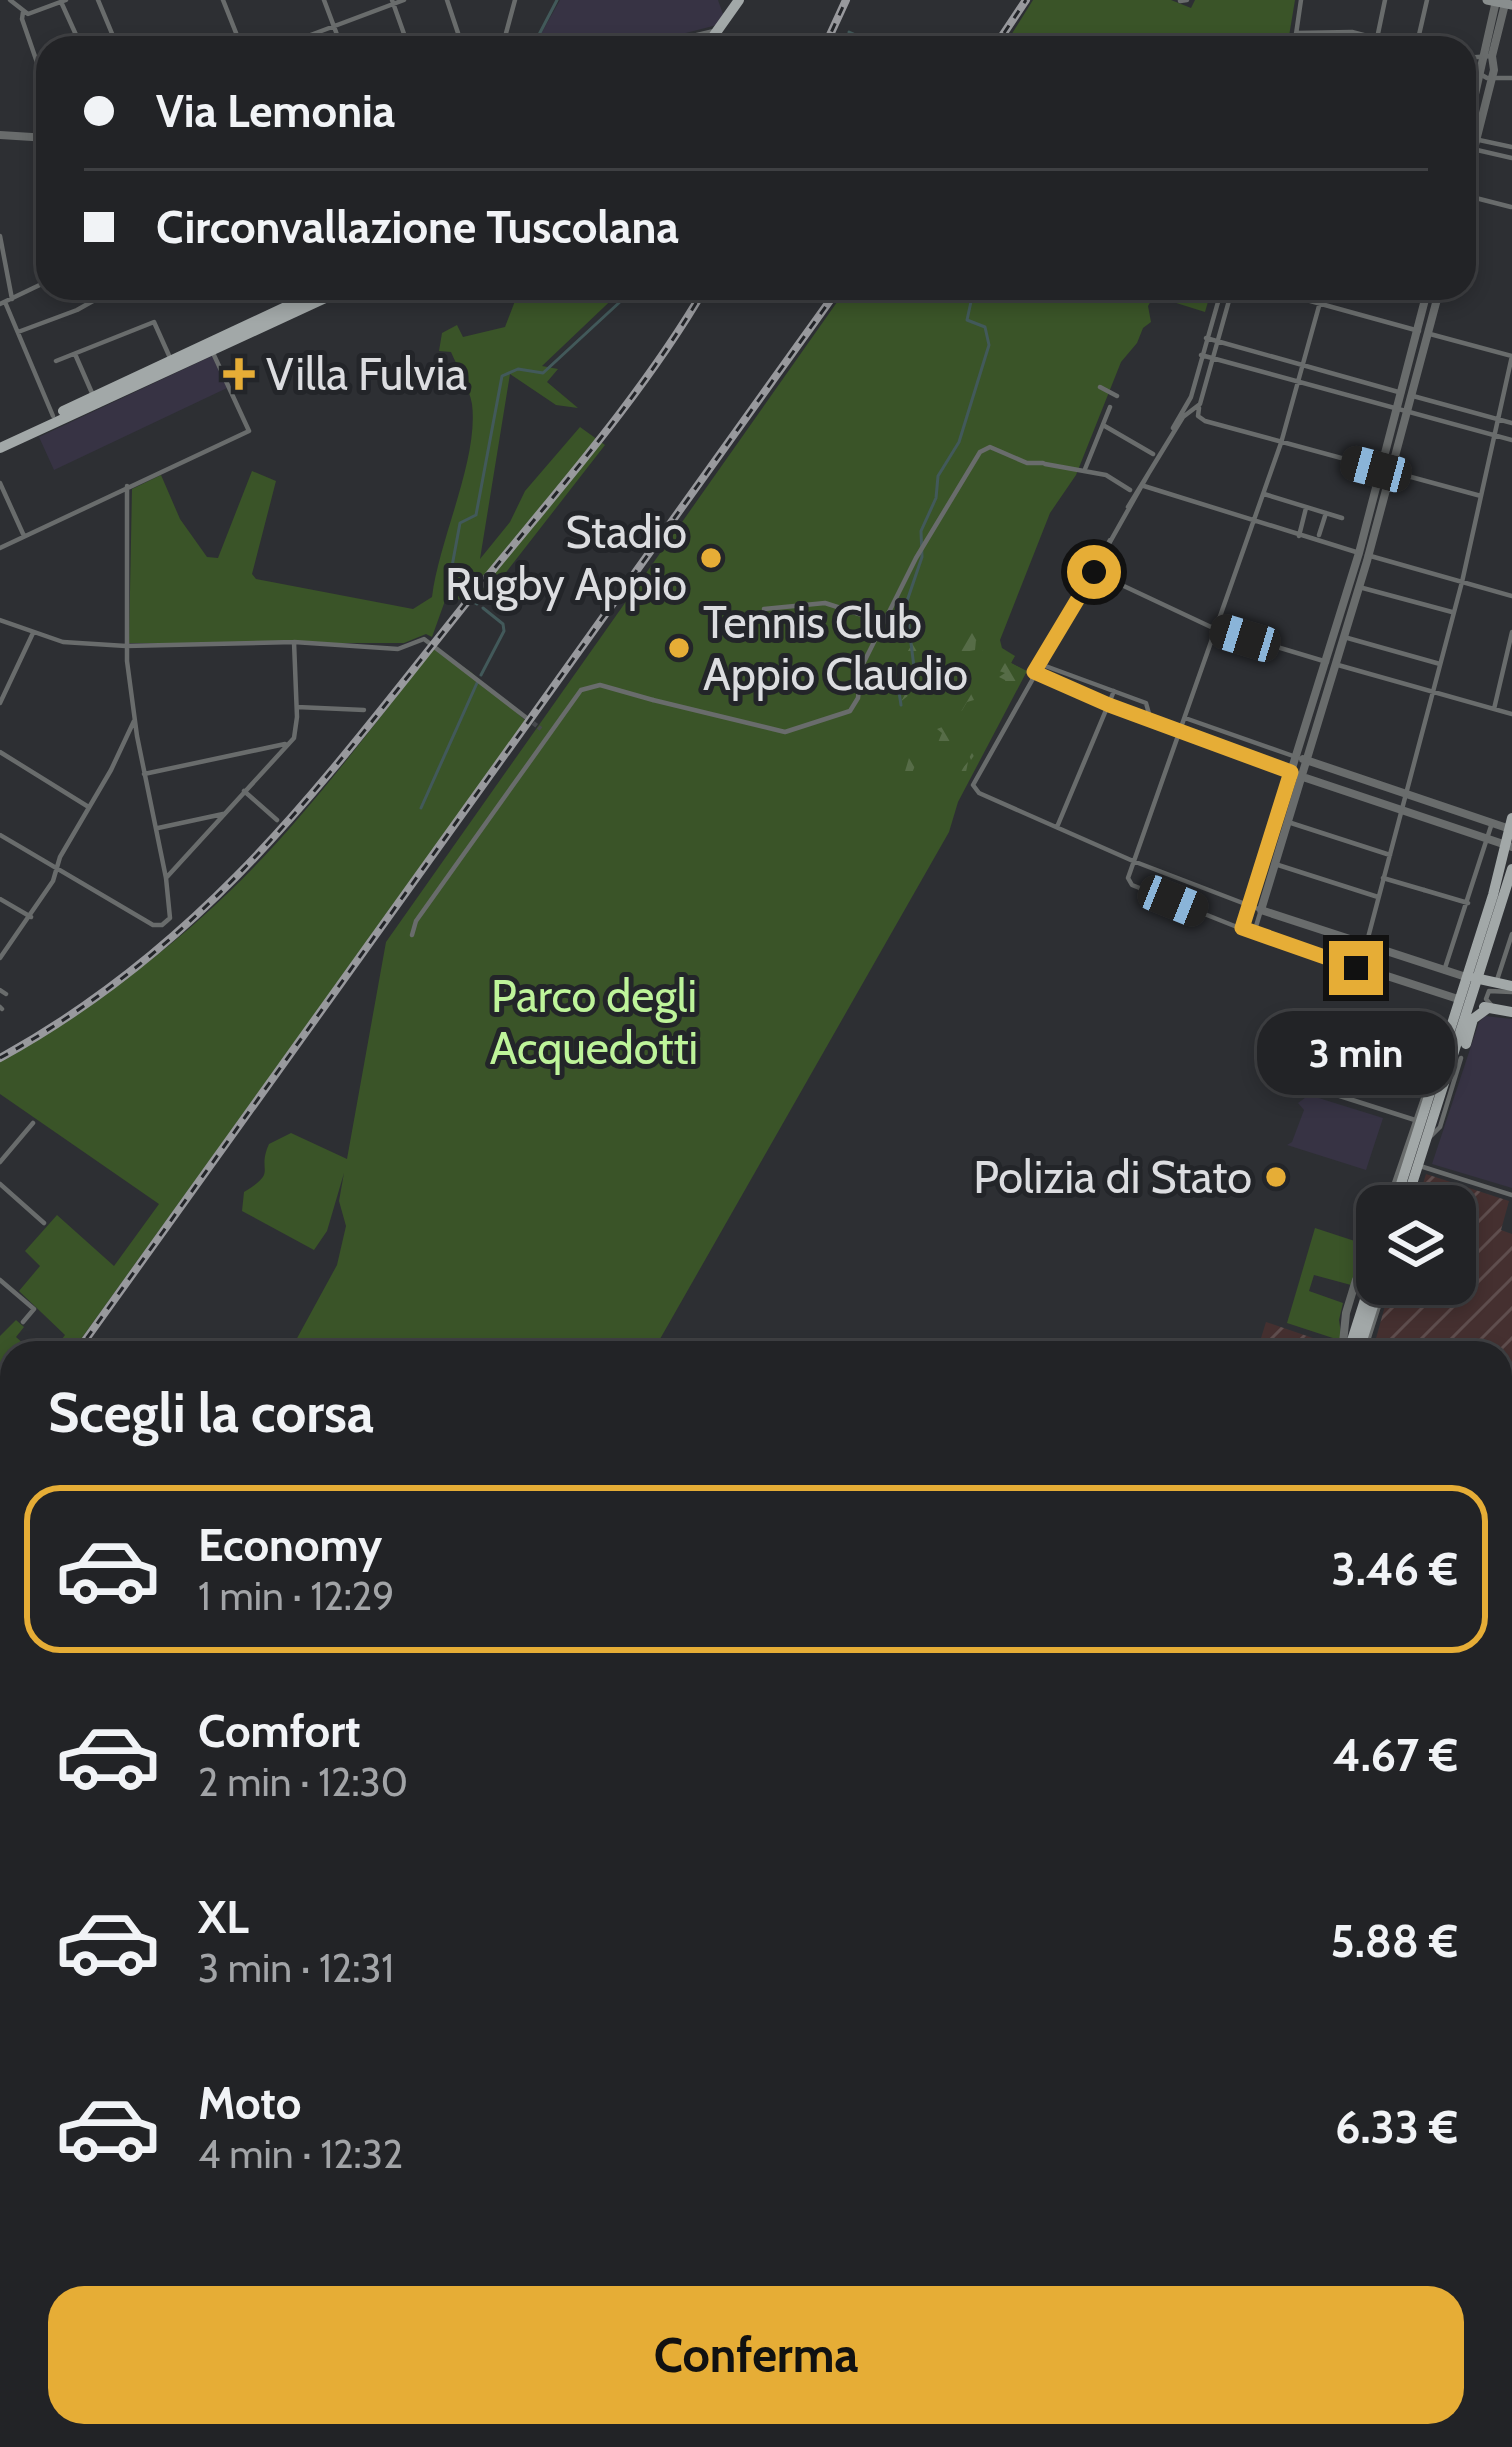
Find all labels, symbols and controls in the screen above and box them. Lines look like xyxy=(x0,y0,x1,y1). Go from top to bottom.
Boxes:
text: Via Lemonia xyxy=(156,84,395,138)
text: Circonvallazione Tuscolana xyxy=(156,200,679,254)
place label: Villa Fulvia xyxy=(266,347,467,401)
marker: Villa Fulvia xyxy=(223,358,255,390)
car xyxy=(1337,442,1415,496)
place label: Stadio Rugby Appio xyxy=(445,505,687,611)
marker: Stadio Rugby Appio xyxy=(698,545,724,571)
route start xyxy=(1067,545,1121,599)
place label: Tennis Club Appio Claudio xyxy=(703,595,968,701)
car xyxy=(1205,610,1285,666)
marker: Tennis Club Appio Claudio xyxy=(666,635,692,661)
car xyxy=(1133,871,1213,931)
route end xyxy=(1329,941,1383,995)
park label: Parco degli Acquedotti xyxy=(490,969,698,1075)
callout: 3 min xyxy=(1257,1010,1455,1094)
text: 3 min xyxy=(1309,1029,1403,1077)
place label: Polizia di Stato xyxy=(973,1150,1252,1204)
marker: Polizia di Stato xyxy=(1263,1164,1289,1190)
map controls xyxy=(1356,1185,1476,1305)
button: layers xyxy=(1356,1185,1476,1305)
text: Scegli la corsa xyxy=(48,1380,374,1446)
icon: car xyxy=(54,1515,162,1623)
text: Economy xyxy=(198,1518,382,1572)
text: 3.46 € xyxy=(1332,1542,1458,1596)
text: 1 min · 12:29 xyxy=(198,1572,394,1620)
icon: car xyxy=(54,1701,162,1809)
text: Comfort xyxy=(198,1704,361,1758)
text: 4.67 € xyxy=(1333,1728,1458,1782)
text: 2 min · 12:30 xyxy=(198,1758,408,1806)
icon: car xyxy=(54,1887,162,1995)
text: XL xyxy=(198,1890,249,1944)
text: 5.88 € xyxy=(1331,1914,1458,1968)
text: 3 min · 12:31 xyxy=(198,1944,394,1992)
icon: car xyxy=(54,2073,162,2181)
text: Moto xyxy=(198,2076,301,2130)
text: 6.33 € xyxy=(1335,2100,1458,2154)
text: 4 min · 12:32 xyxy=(198,2130,403,2178)
button: Conferma xyxy=(48,2286,1464,2424)

